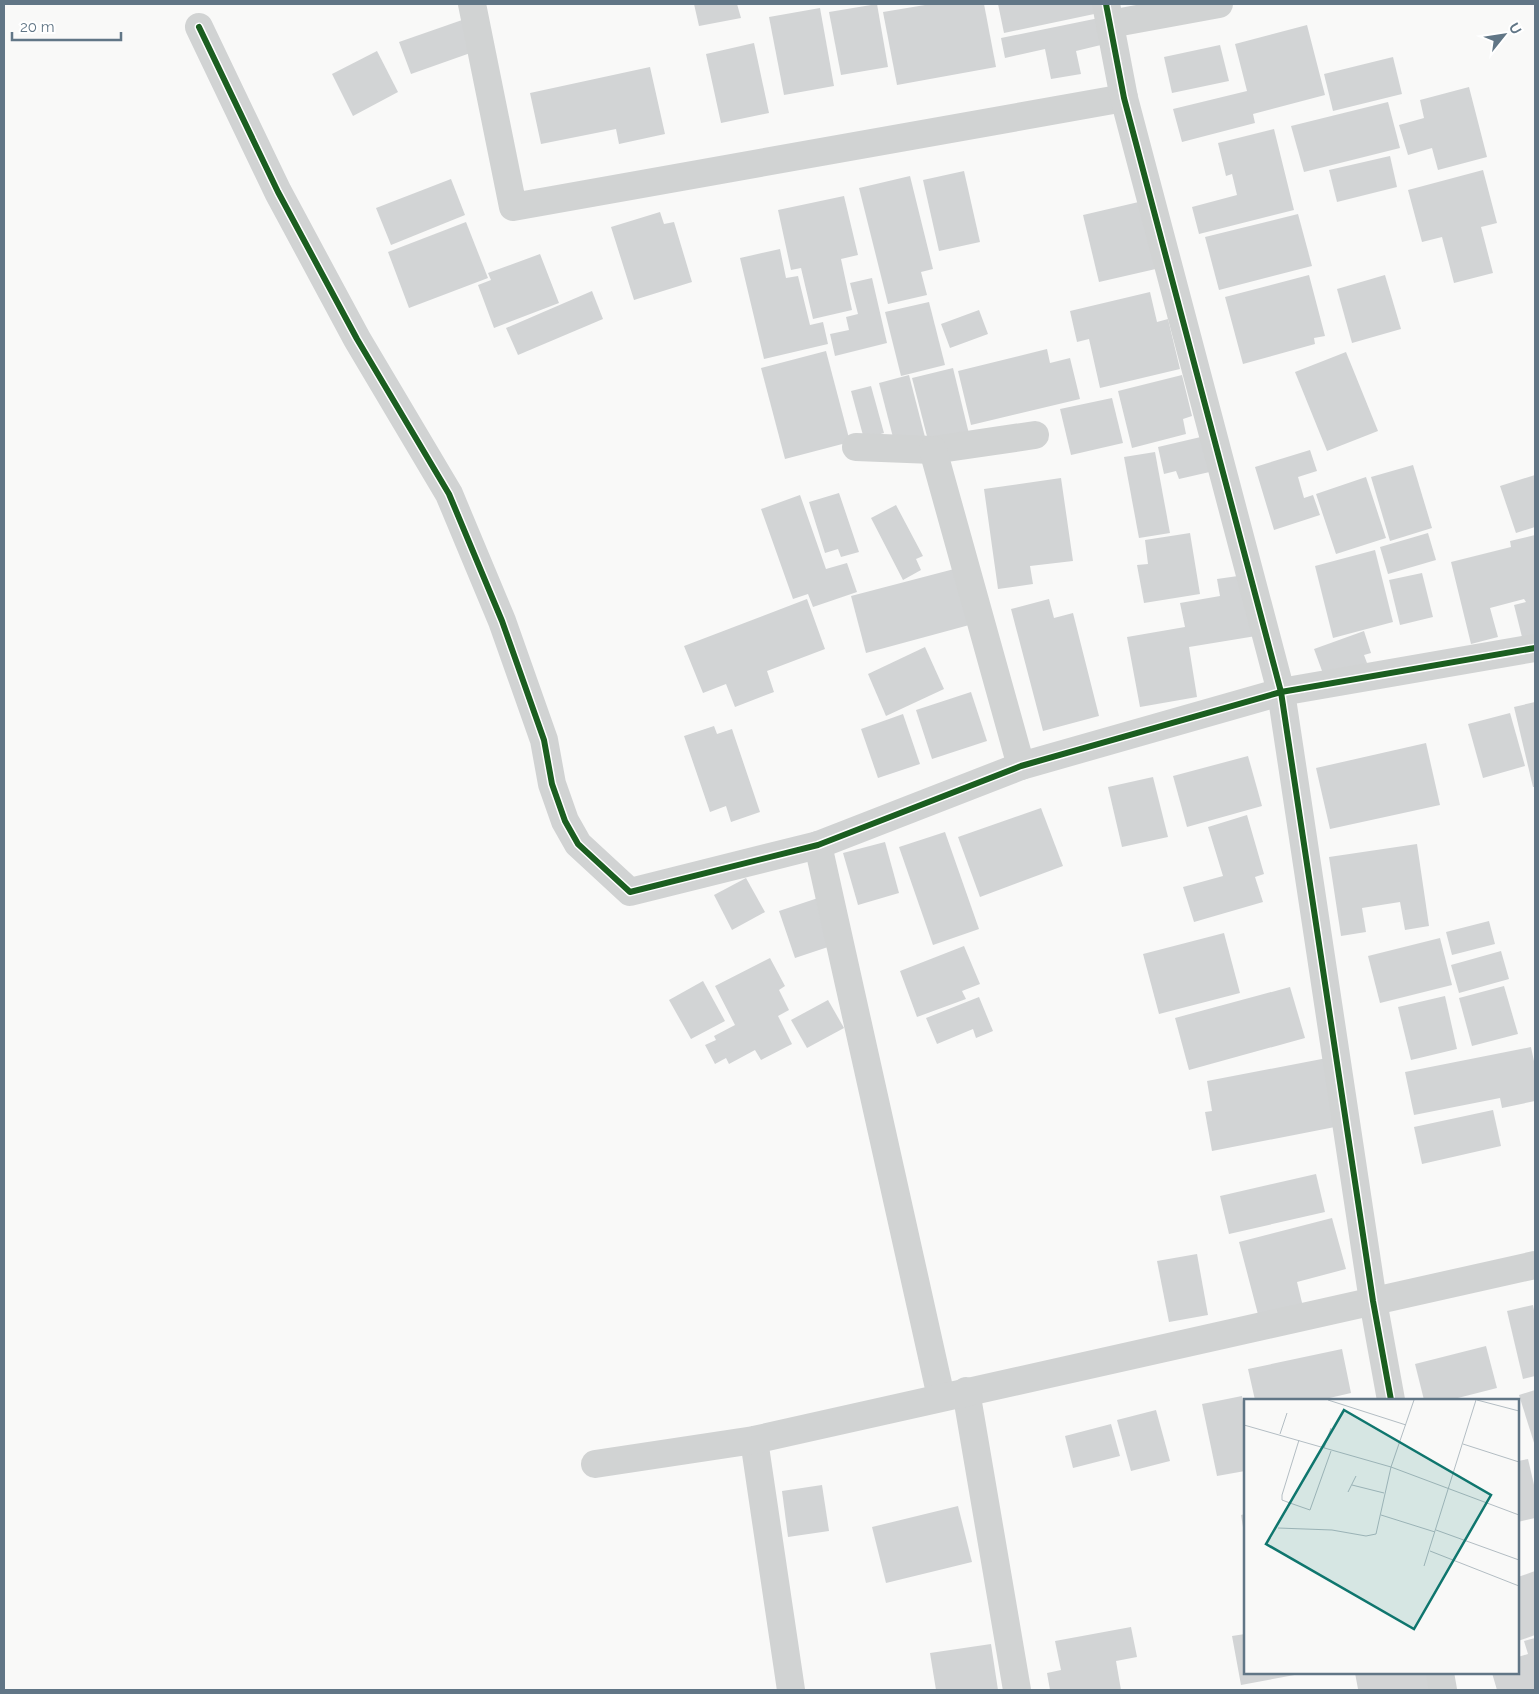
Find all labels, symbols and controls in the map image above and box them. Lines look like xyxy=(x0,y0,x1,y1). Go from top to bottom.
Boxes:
scale bar xyxy=(12,10,121,42)
north arrow xyxy=(1479,10,1529,60)
text: 20 m xyxy=(20,18,55,36)
text: U xyxy=(1506,20,1525,37)
inset map xyxy=(1244,1399,1519,1674)

